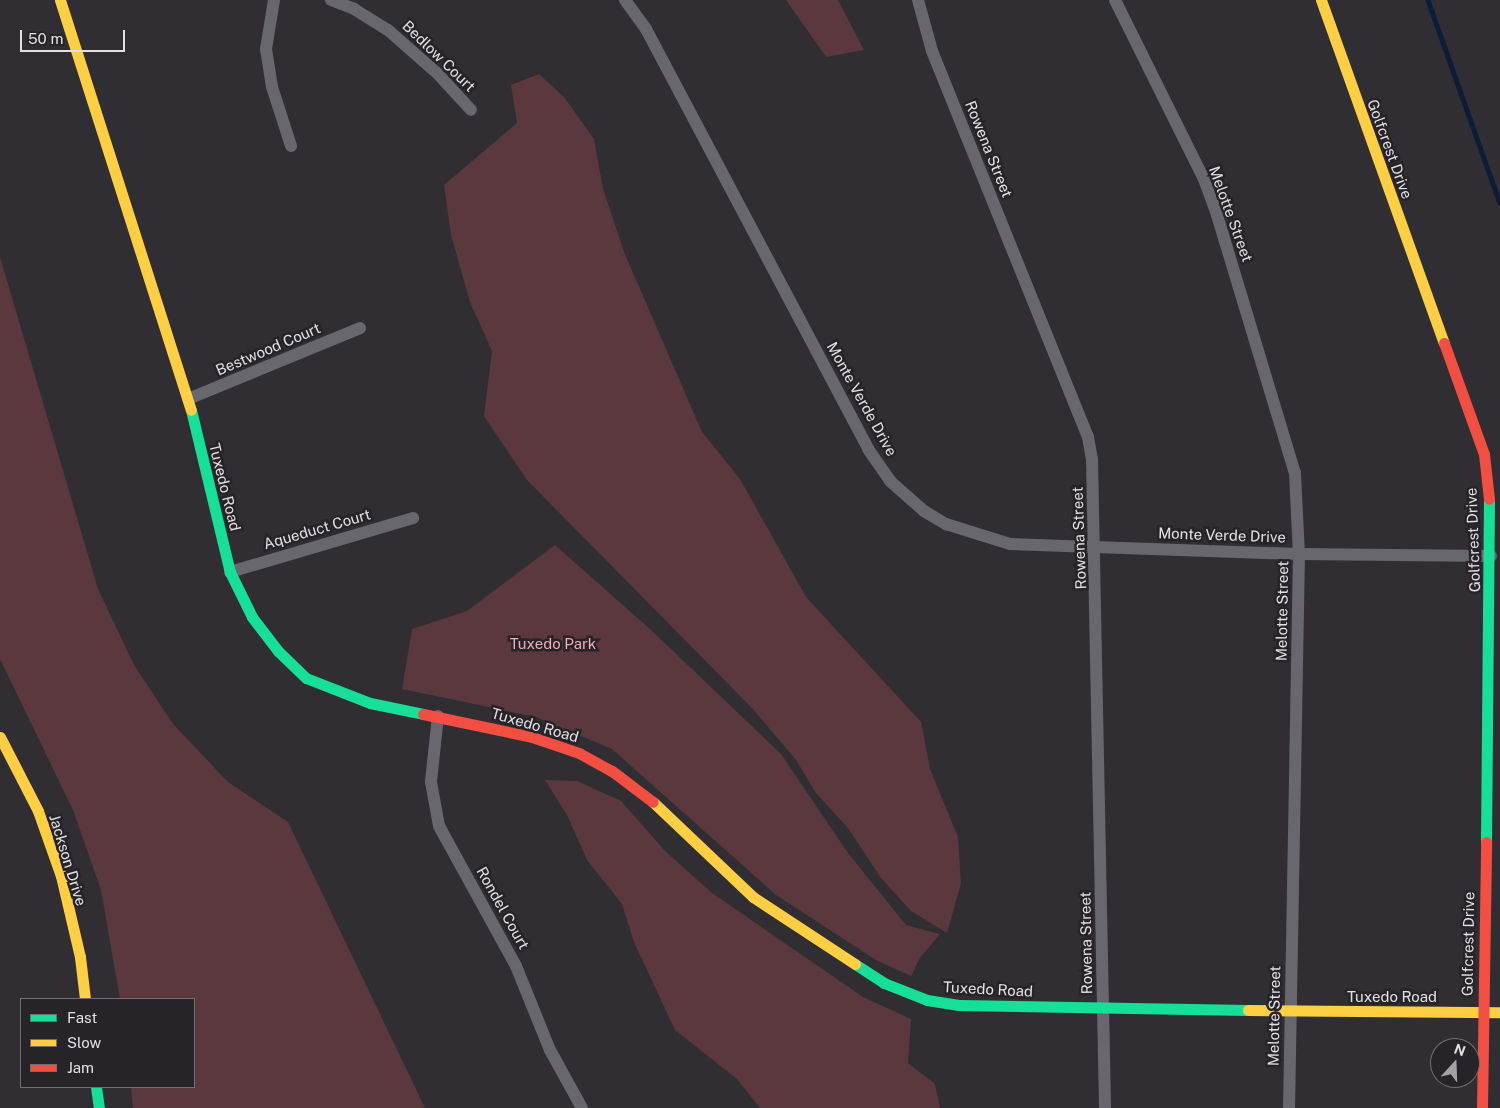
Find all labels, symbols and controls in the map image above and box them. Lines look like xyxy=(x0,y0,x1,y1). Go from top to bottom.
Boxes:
street label: Bedlow Court xyxy=(399,17,479,95)
scale bar xyxy=(22,20,128,52)
text: 50 m xyxy=(28,30,63,47)
street label: Golfcrest Drive xyxy=(1364,97,1416,201)
street label: Rowena Street xyxy=(961,98,1017,200)
street label: Melotte Street xyxy=(1205,164,1257,264)
street label: Bestwood Court xyxy=(213,319,323,379)
street label: Monte Verde Drive xyxy=(823,338,901,460)
street label: Tuxedo Road xyxy=(205,441,245,533)
street label: Rowena Street xyxy=(1068,486,1090,590)
street label: Golfcrest Drive xyxy=(1462,487,1484,593)
street label: Aqueduct Court xyxy=(261,505,373,553)
street label: Monte Verde Drive xyxy=(1158,524,1286,546)
street label: Melotte Street xyxy=(1272,561,1292,661)
park label: Tuxedo Park xyxy=(510,635,596,653)
street label: Tuxedo Road xyxy=(489,704,581,746)
street label: Jackson Drive xyxy=(46,812,90,908)
street label: Rondel Court xyxy=(473,864,533,952)
street label: Rowena Street xyxy=(1076,891,1096,995)
street label: Golfcrest Drive xyxy=(1458,892,1478,996)
street label: Melotte Street xyxy=(1264,966,1284,1066)
street label: Tuxedo Road xyxy=(943,978,1033,1000)
street label: Tuxedo Road xyxy=(1347,988,1437,1006)
legend xyxy=(20,998,195,1088)
text: Fast xyxy=(67,1009,97,1026)
text: Slow xyxy=(67,1034,101,1051)
north arrow xyxy=(1430,1038,1480,1088)
text: N xyxy=(1452,1040,1468,1059)
text: Jam xyxy=(67,1059,94,1076)

